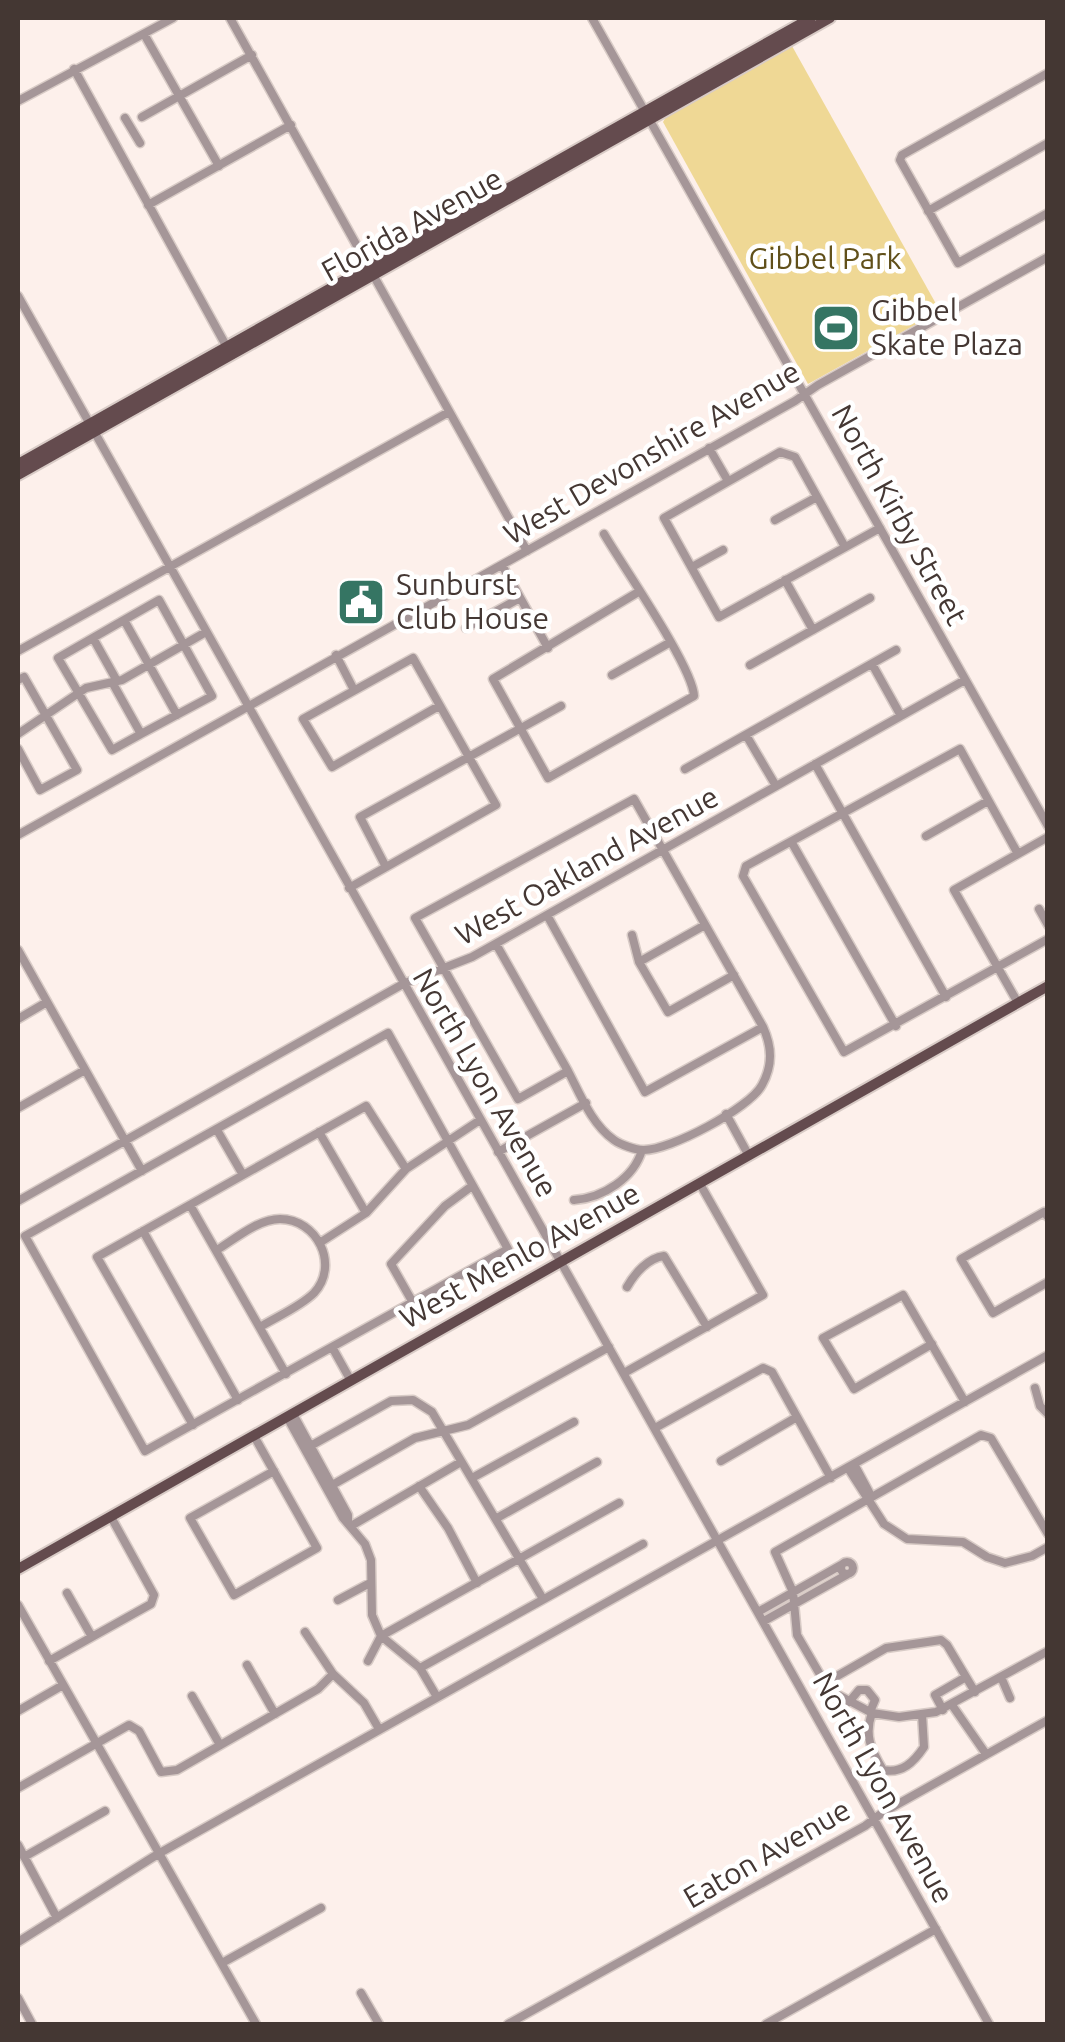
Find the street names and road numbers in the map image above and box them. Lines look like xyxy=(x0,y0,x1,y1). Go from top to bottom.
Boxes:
street label: Florida Avenue xyxy=(315,161,508,288)
street label: West Devonshire Avenue xyxy=(498,353,805,551)
street label: North Kirby Street xyxy=(825,399,975,631)
street label: West Oakland Avenue xyxy=(449,779,724,952)
street label: North Lyon Avenue xyxy=(407,962,565,1203)
street label: West Menlo Avenue xyxy=(394,1175,645,1335)
street label: North Lyon Avenue xyxy=(806,1666,961,1909)
street label: Eaton Avenue xyxy=(677,1792,856,1915)

